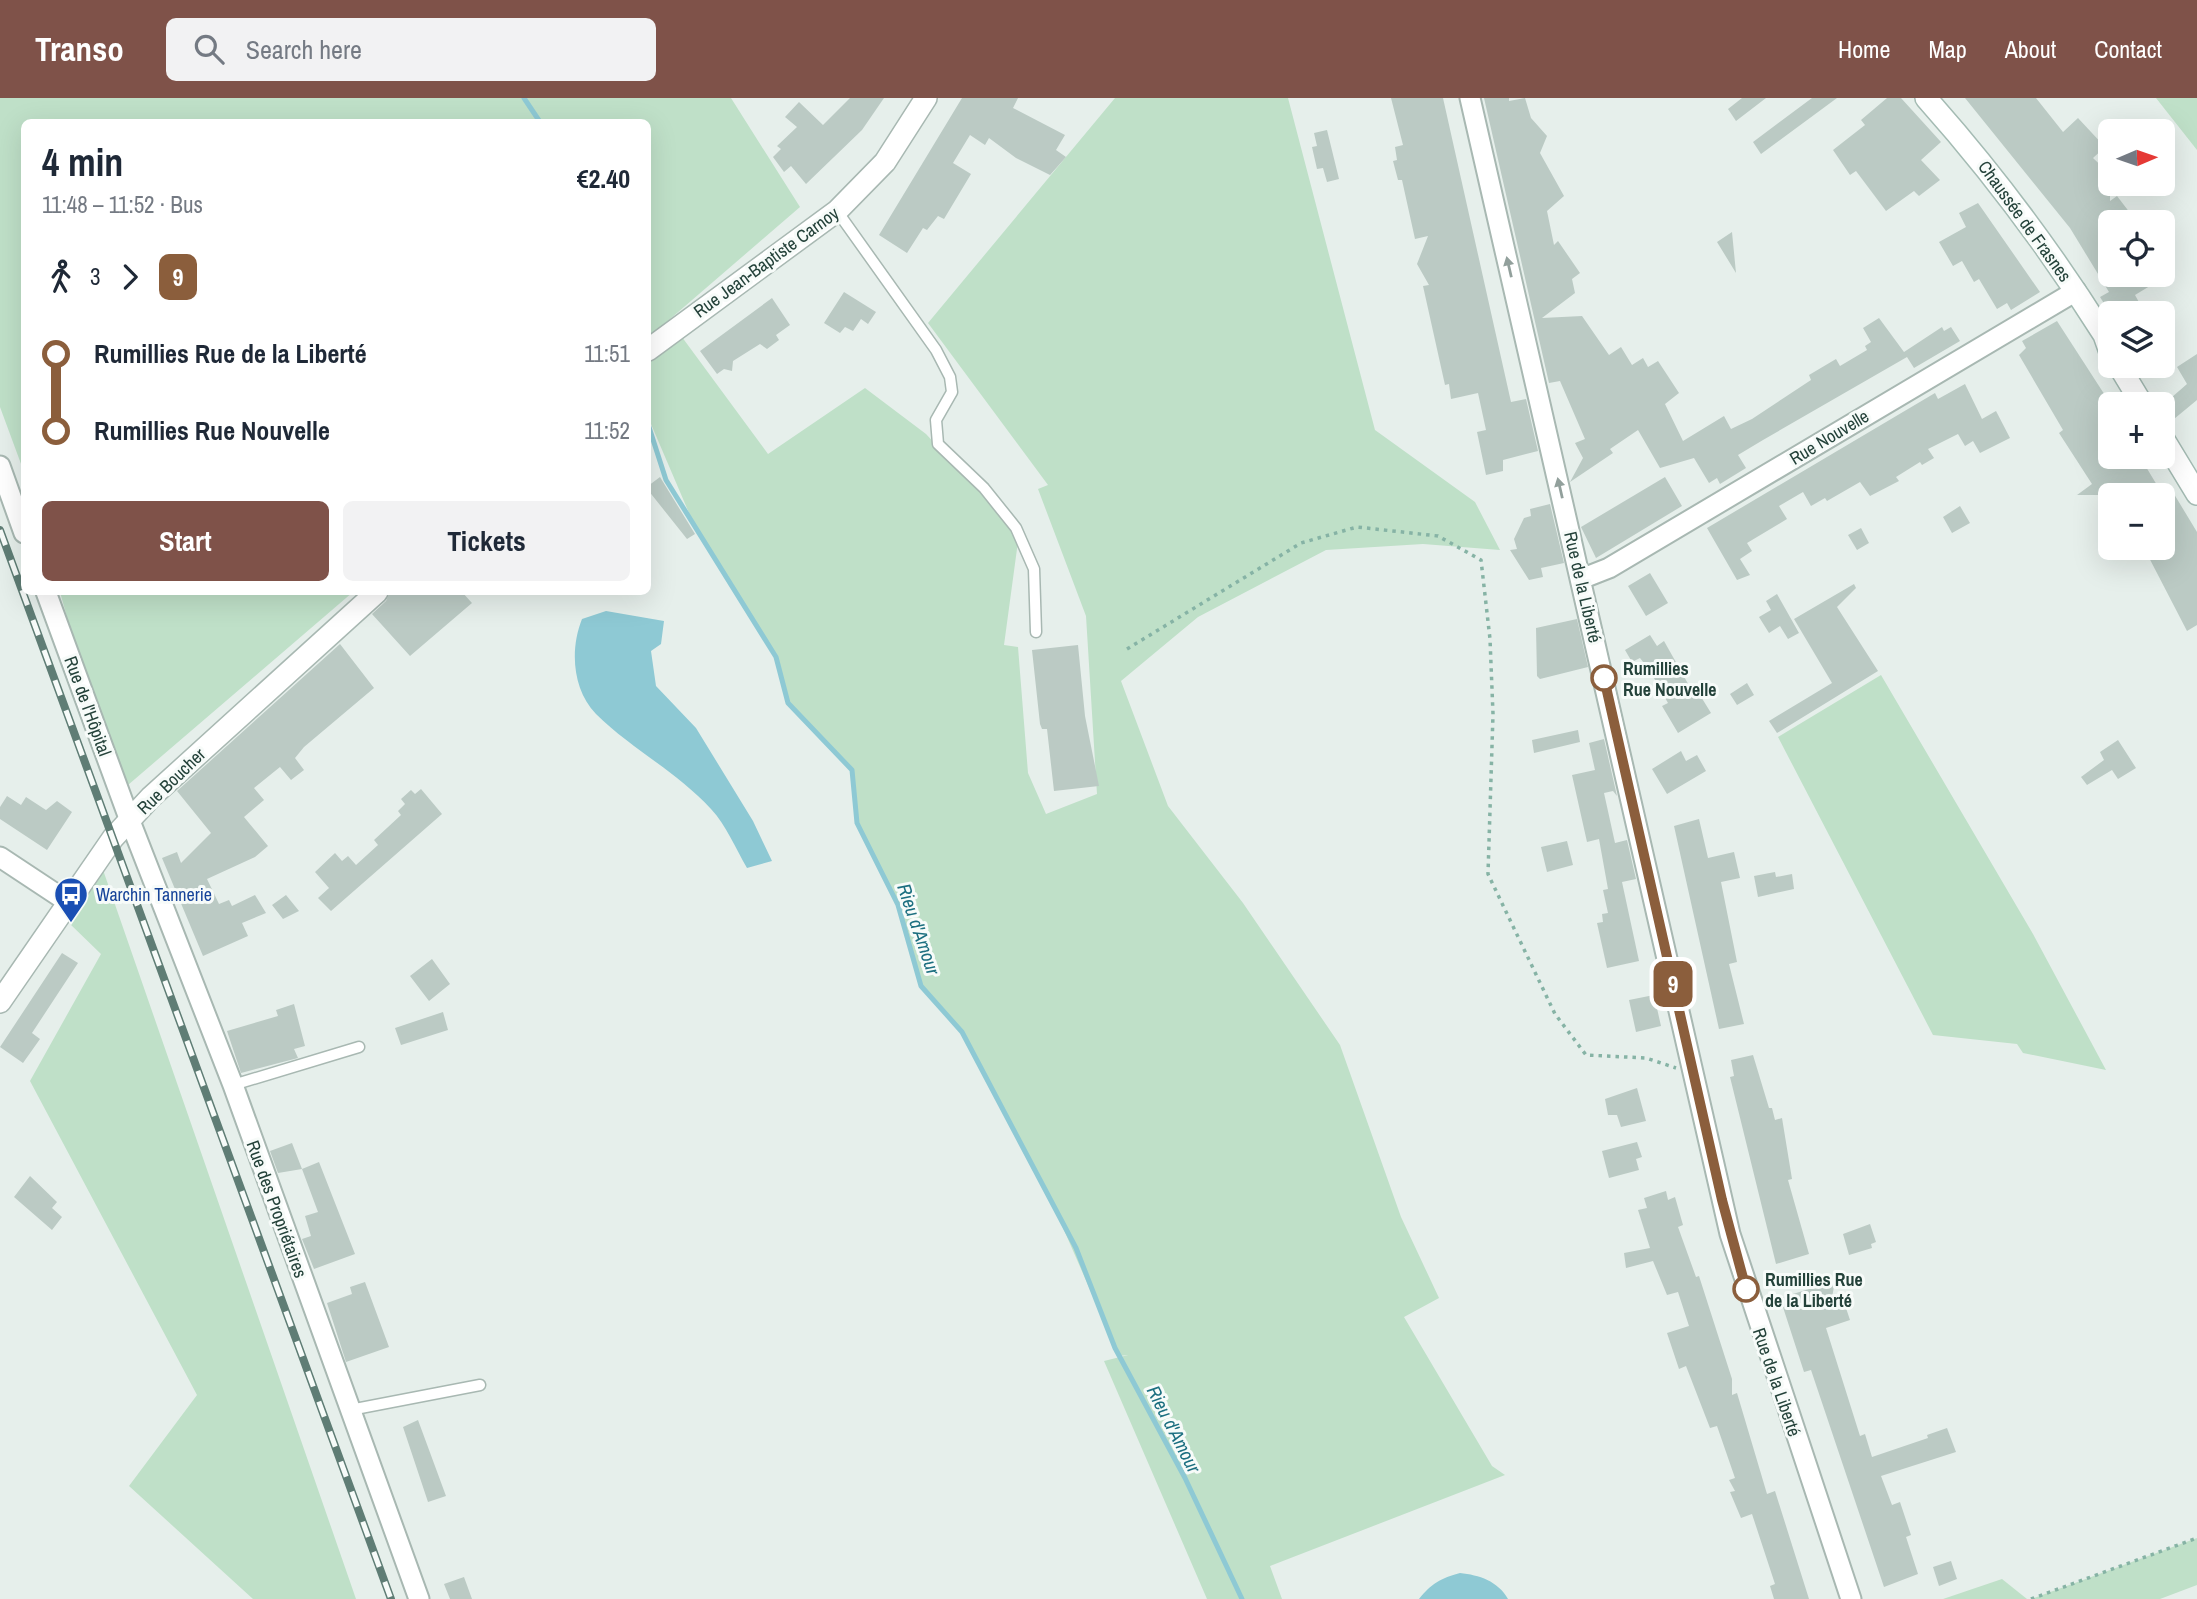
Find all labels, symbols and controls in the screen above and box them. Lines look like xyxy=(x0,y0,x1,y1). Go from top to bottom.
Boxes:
search box xyxy=(166,18,656,81)
text: Transo xyxy=(35,27,124,71)
icon: search xyxy=(190,30,228,68)
text: Search here xyxy=(246,32,362,67)
text: Home xyxy=(1838,33,1890,65)
text: Map xyxy=(1928,33,1967,65)
text: About xyxy=(2005,33,2056,65)
text: Contact xyxy=(2094,33,2162,65)
north arrow xyxy=(2098,119,2175,196)
map controls xyxy=(2098,119,2175,560)
text: 4 min xyxy=(42,137,123,188)
street label: Chaussée de Frasnes xyxy=(1972,155,2078,287)
text: €2.40 xyxy=(577,161,630,196)
text: 11:48 – 11:52 · Bus xyxy=(42,189,203,220)
street label: Rue Jean-Baptiste Carnoy xyxy=(688,200,844,323)
button: locate xyxy=(2098,210,2175,287)
one-way arrow xyxy=(1503,256,1514,278)
icon: walk xyxy=(42,258,80,296)
icon: forward xyxy=(111,258,149,296)
text: 3 xyxy=(90,261,101,292)
text: 9 xyxy=(173,261,183,293)
button: layers xyxy=(2098,301,2175,378)
text: Rumillies Rue de la Liberté xyxy=(94,336,367,371)
text: 11:51 xyxy=(584,338,630,369)
button: + xyxy=(2098,392,2175,469)
street label: Rue Nouvelle xyxy=(1785,403,1873,471)
text: Rumillies Rue Nouvelle xyxy=(94,413,330,448)
text: 11:52 xyxy=(584,415,630,446)
one-way arrow xyxy=(1554,477,1565,499)
button: − xyxy=(2098,483,2175,560)
button: Start xyxy=(42,501,329,581)
button: Tickets xyxy=(343,501,630,581)
street label: Rue de la Liberté xyxy=(1558,529,1608,645)
street label: Rue de l'Hôpital xyxy=(58,653,118,759)
place label: Rumillies Rue Nouvelle xyxy=(1623,656,1717,702)
marker: Rumillies Rue Nouvelle xyxy=(1591,665,1617,691)
street label: Rue Boucher xyxy=(131,742,211,820)
bus stop icon: Warchin Tannerie xyxy=(52,875,90,924)
water label: Rieu d'Amour xyxy=(891,880,947,979)
place label: Warchin Tannerie xyxy=(96,882,212,907)
line badge: 9 xyxy=(1650,961,1696,1007)
text: 9 xyxy=(1668,968,1678,1000)
street label: Rue des Propriétaires xyxy=(241,1137,313,1281)
place label: Rumillies Rue de la Liberté xyxy=(1765,1267,1863,1313)
marker: Rumillies Rue de la Liberté xyxy=(1733,1276,1759,1302)
street label: Rue de la Liberté xyxy=(1747,1324,1807,1440)
water label: Rieu d'Amour xyxy=(1141,1381,1207,1478)

